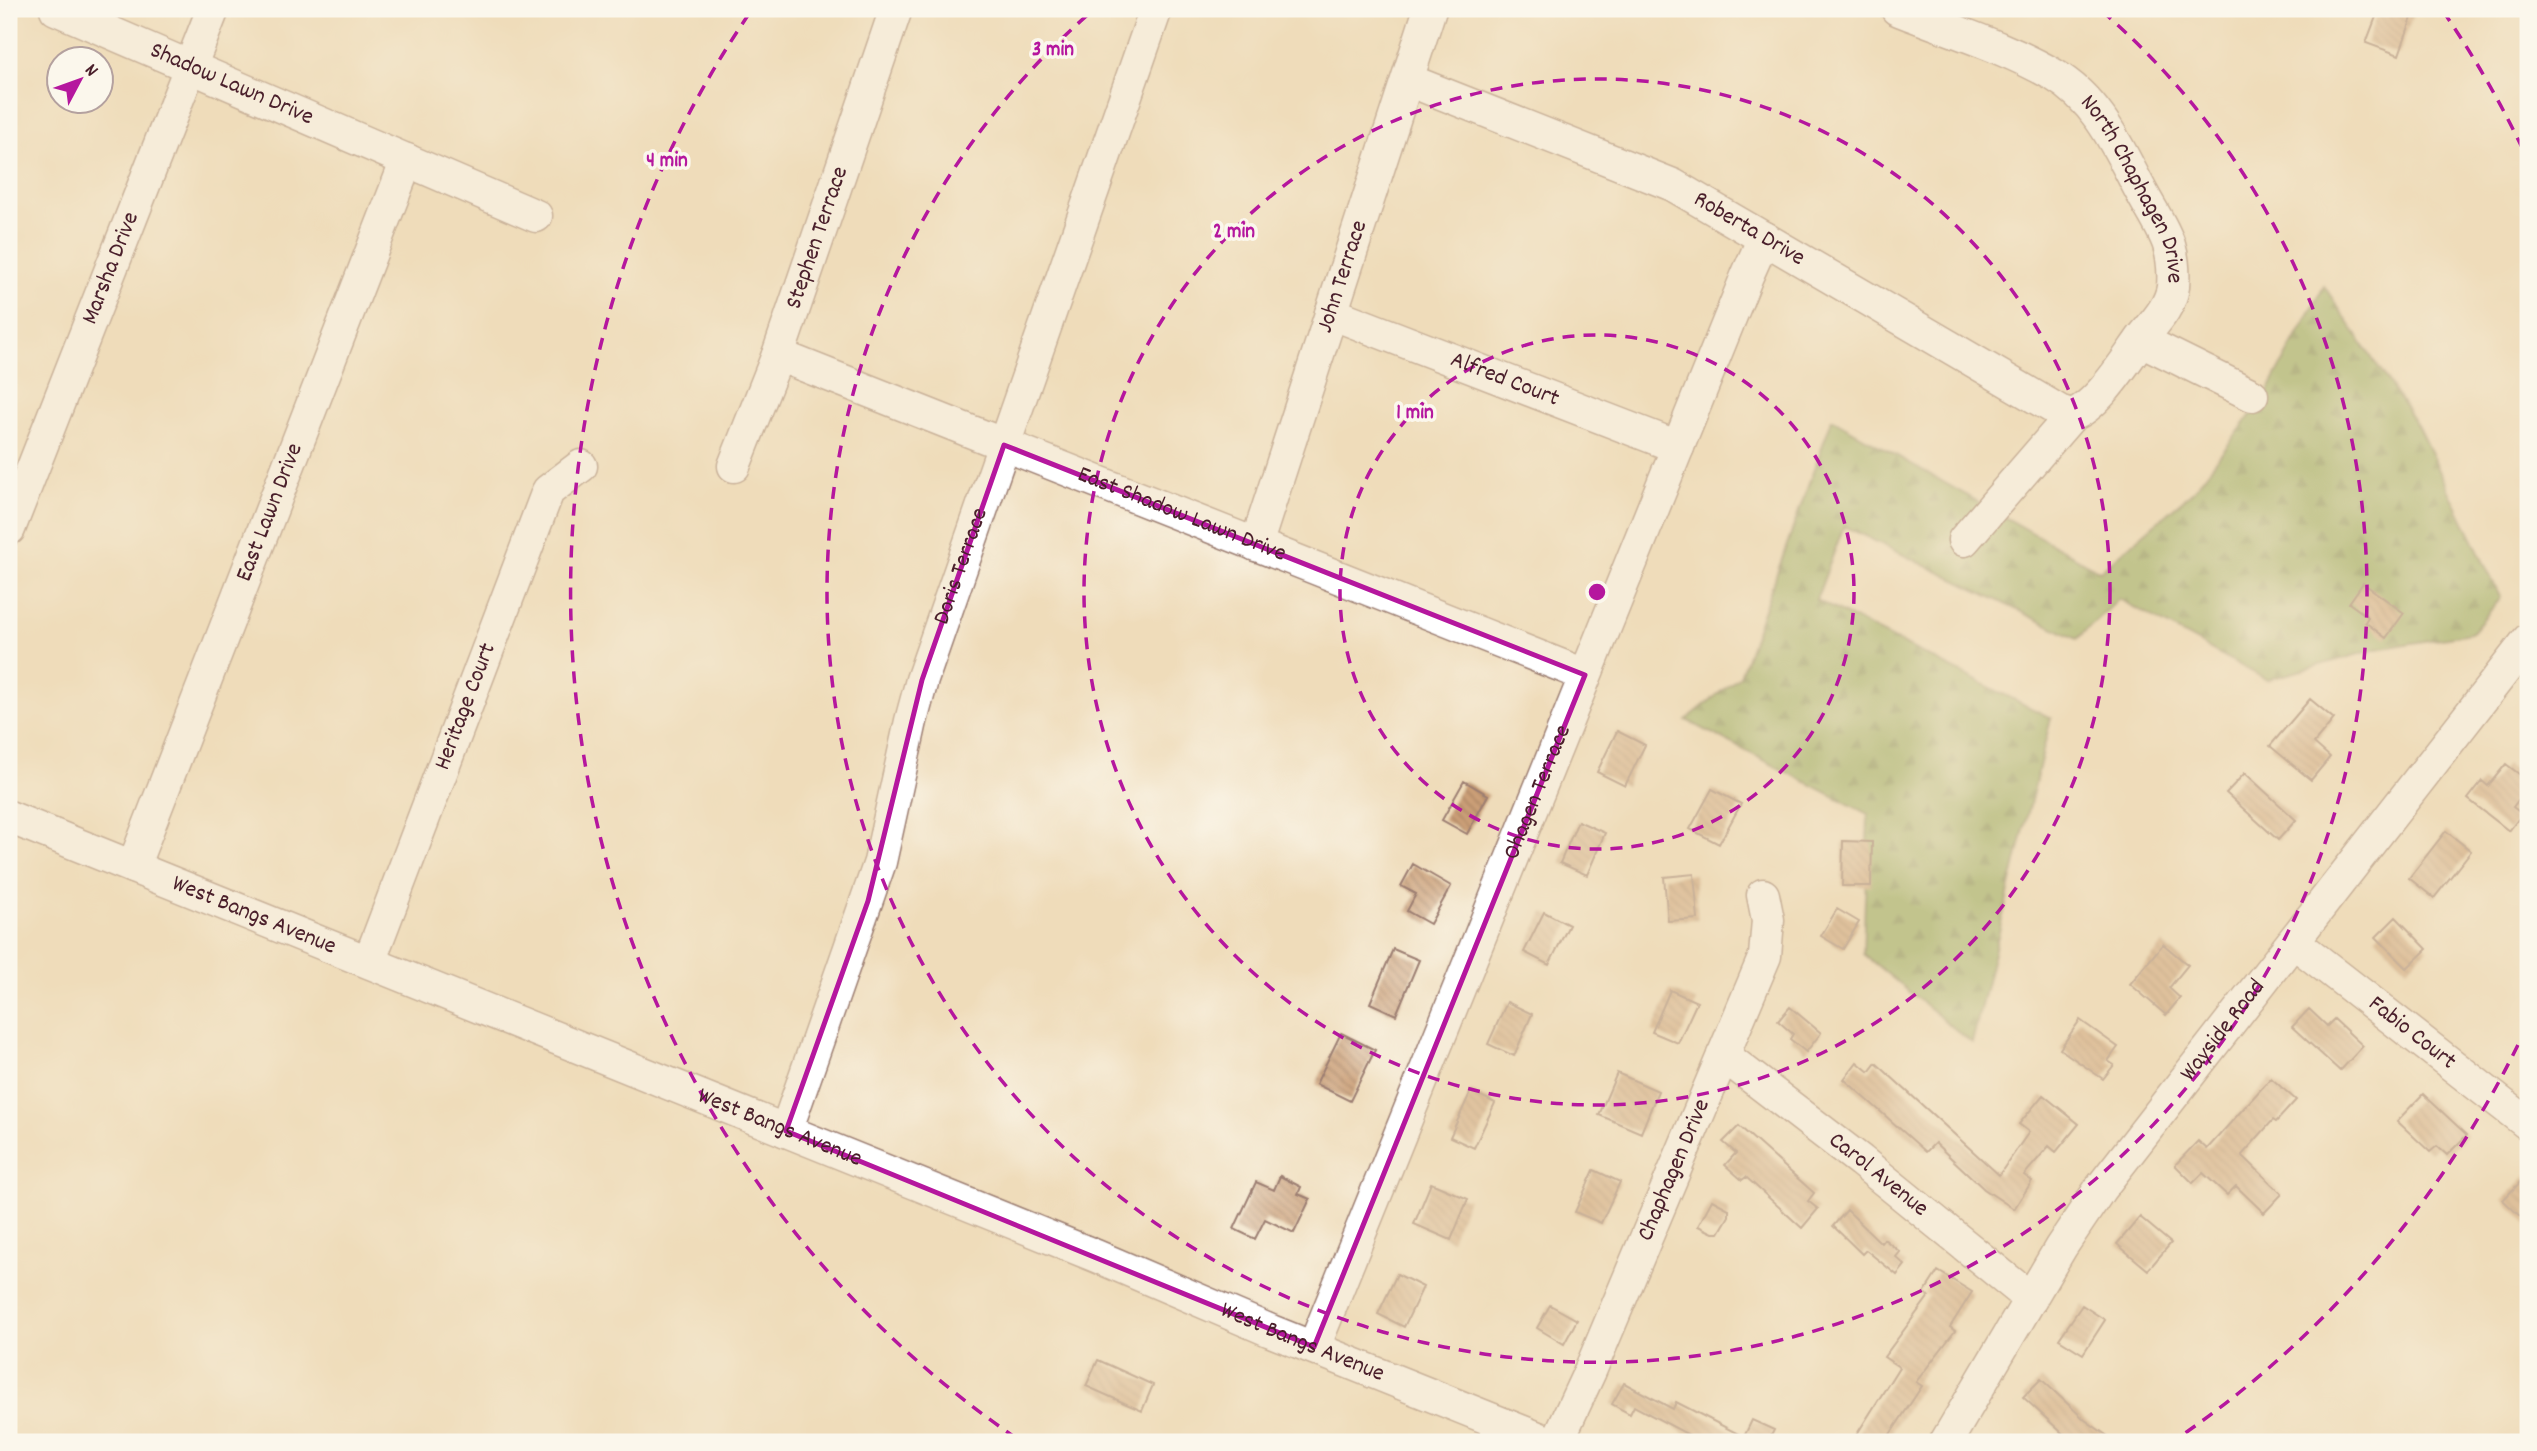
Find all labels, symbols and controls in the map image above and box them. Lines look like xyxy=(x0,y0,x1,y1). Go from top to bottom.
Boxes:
street label: Shadow Lawn Drive xyxy=(144,34,319,135)
text: 3 min xyxy=(1032,36,1074,66)
north arrow xyxy=(46,46,116,116)
text: N xyxy=(77,59,103,84)
street label: North Chaphagen Drive xyxy=(2071,88,2190,283)
text: 4 min xyxy=(646,147,688,177)
street label: Stephen Terrace xyxy=(778,162,858,314)
street label: Roberta Drive xyxy=(1687,183,1811,275)
street label: Marsha Drive xyxy=(74,207,149,330)
street label: John Terrace xyxy=(1309,216,1377,337)
text: 2 min xyxy=(1213,218,1255,248)
street label: Alfred Court xyxy=(1445,344,1564,416)
text: 1 min xyxy=(1396,399,1434,429)
street label: East Lawn Drive xyxy=(228,438,313,587)
street label: East Shadow Lawn Drive xyxy=(1072,458,1291,572)
street label: Doris Terrace xyxy=(926,504,998,629)
centre of rings xyxy=(1585,580,1609,604)
street label: Heritage Court xyxy=(426,638,506,775)
street label: Ohagen Terrace xyxy=(1496,720,1581,865)
street label: West Bangs Avenue xyxy=(167,867,341,964)
street label: Wayside Road xyxy=(2173,972,2274,1089)
street label: Fabio Court xyxy=(2360,988,2463,1079)
street label: West Bangs Avenue xyxy=(692,1080,867,1177)
street label: Chaphagen Drive xyxy=(1630,1094,1720,1247)
street label: Carol Avenue xyxy=(1821,1124,1935,1226)
street label: West Bangs Avenue xyxy=(1215,1294,1389,1392)

